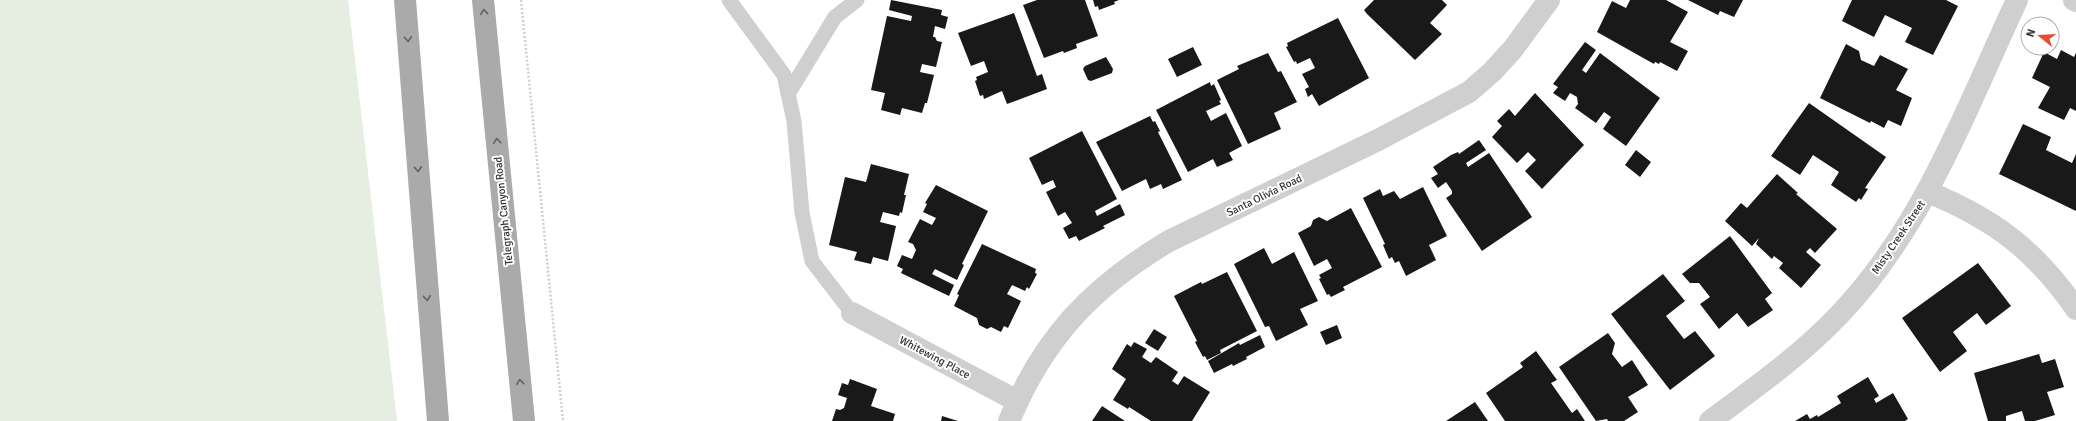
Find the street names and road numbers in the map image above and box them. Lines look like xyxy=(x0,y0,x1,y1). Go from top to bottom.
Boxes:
street label: Telegraph Canyon Road xyxy=(491,156,516,266)
street label: Santa Olivia Road xyxy=(1224,172,1304,219)
street label: Misty Creek Street xyxy=(1869,198,1928,277)
street label: Whitewing Place xyxy=(897,333,972,382)

